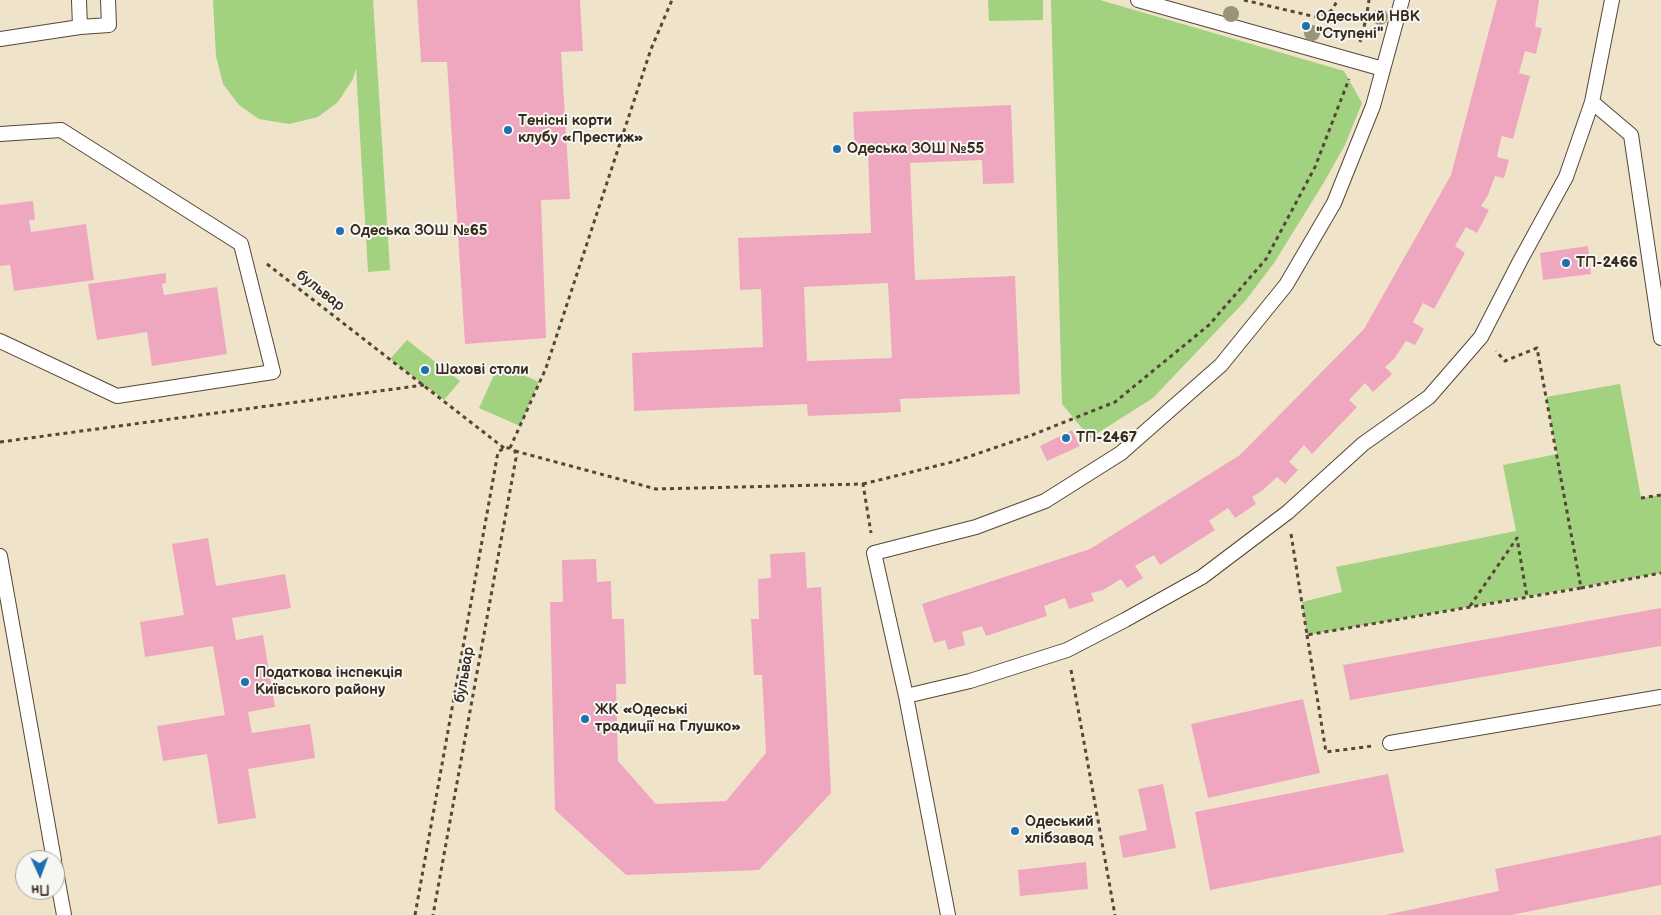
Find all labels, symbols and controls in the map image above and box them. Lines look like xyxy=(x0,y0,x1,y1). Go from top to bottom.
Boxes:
place label: Одеський НВК "Ступені" xyxy=(1316,8,1420,43)
marker: Одеський НВК "Ступені" xyxy=(1300,20,1312,32)
place label: Тенісні корти клубу «Престиж» xyxy=(518,112,644,147)
marker: Тенісні корти клубу «Престиж» xyxy=(502,124,514,136)
place label: Одеська ЗОШ №55 xyxy=(847,140,984,158)
marker: Одеська ЗОШ №55 xyxy=(831,143,843,155)
place label: Одеська ЗОШ №65 xyxy=(350,222,488,240)
marker: Одеська ЗОШ №65 xyxy=(334,225,346,237)
place label: ТП-2466 xyxy=(1576,254,1638,272)
marker: ТП-2466 xyxy=(1560,257,1572,269)
street label: бульвар xyxy=(292,267,348,315)
place label: Шахові столи xyxy=(435,361,529,379)
marker: Шахові столи xyxy=(419,364,431,376)
place label: ТП-2467 xyxy=(1076,429,1137,447)
marker: ТП-2467 xyxy=(1060,432,1072,444)
street label: бульвар xyxy=(451,646,479,704)
place label: Податкова інспекція Київського району xyxy=(255,664,403,699)
marker: Податкова інспекція Київського району xyxy=(239,676,251,688)
place label: ЖК «Одеські традиції на Глушко» xyxy=(595,701,741,736)
marker: ЖК «Одеські традиції на Глушко» xyxy=(579,713,591,725)
place label: Одеський хлібзавод xyxy=(1025,813,1094,848)
marker: Одеський хлібзавод xyxy=(1009,825,1021,837)
north arrow xyxy=(15,850,65,900)
text: Пн xyxy=(31,881,50,898)

